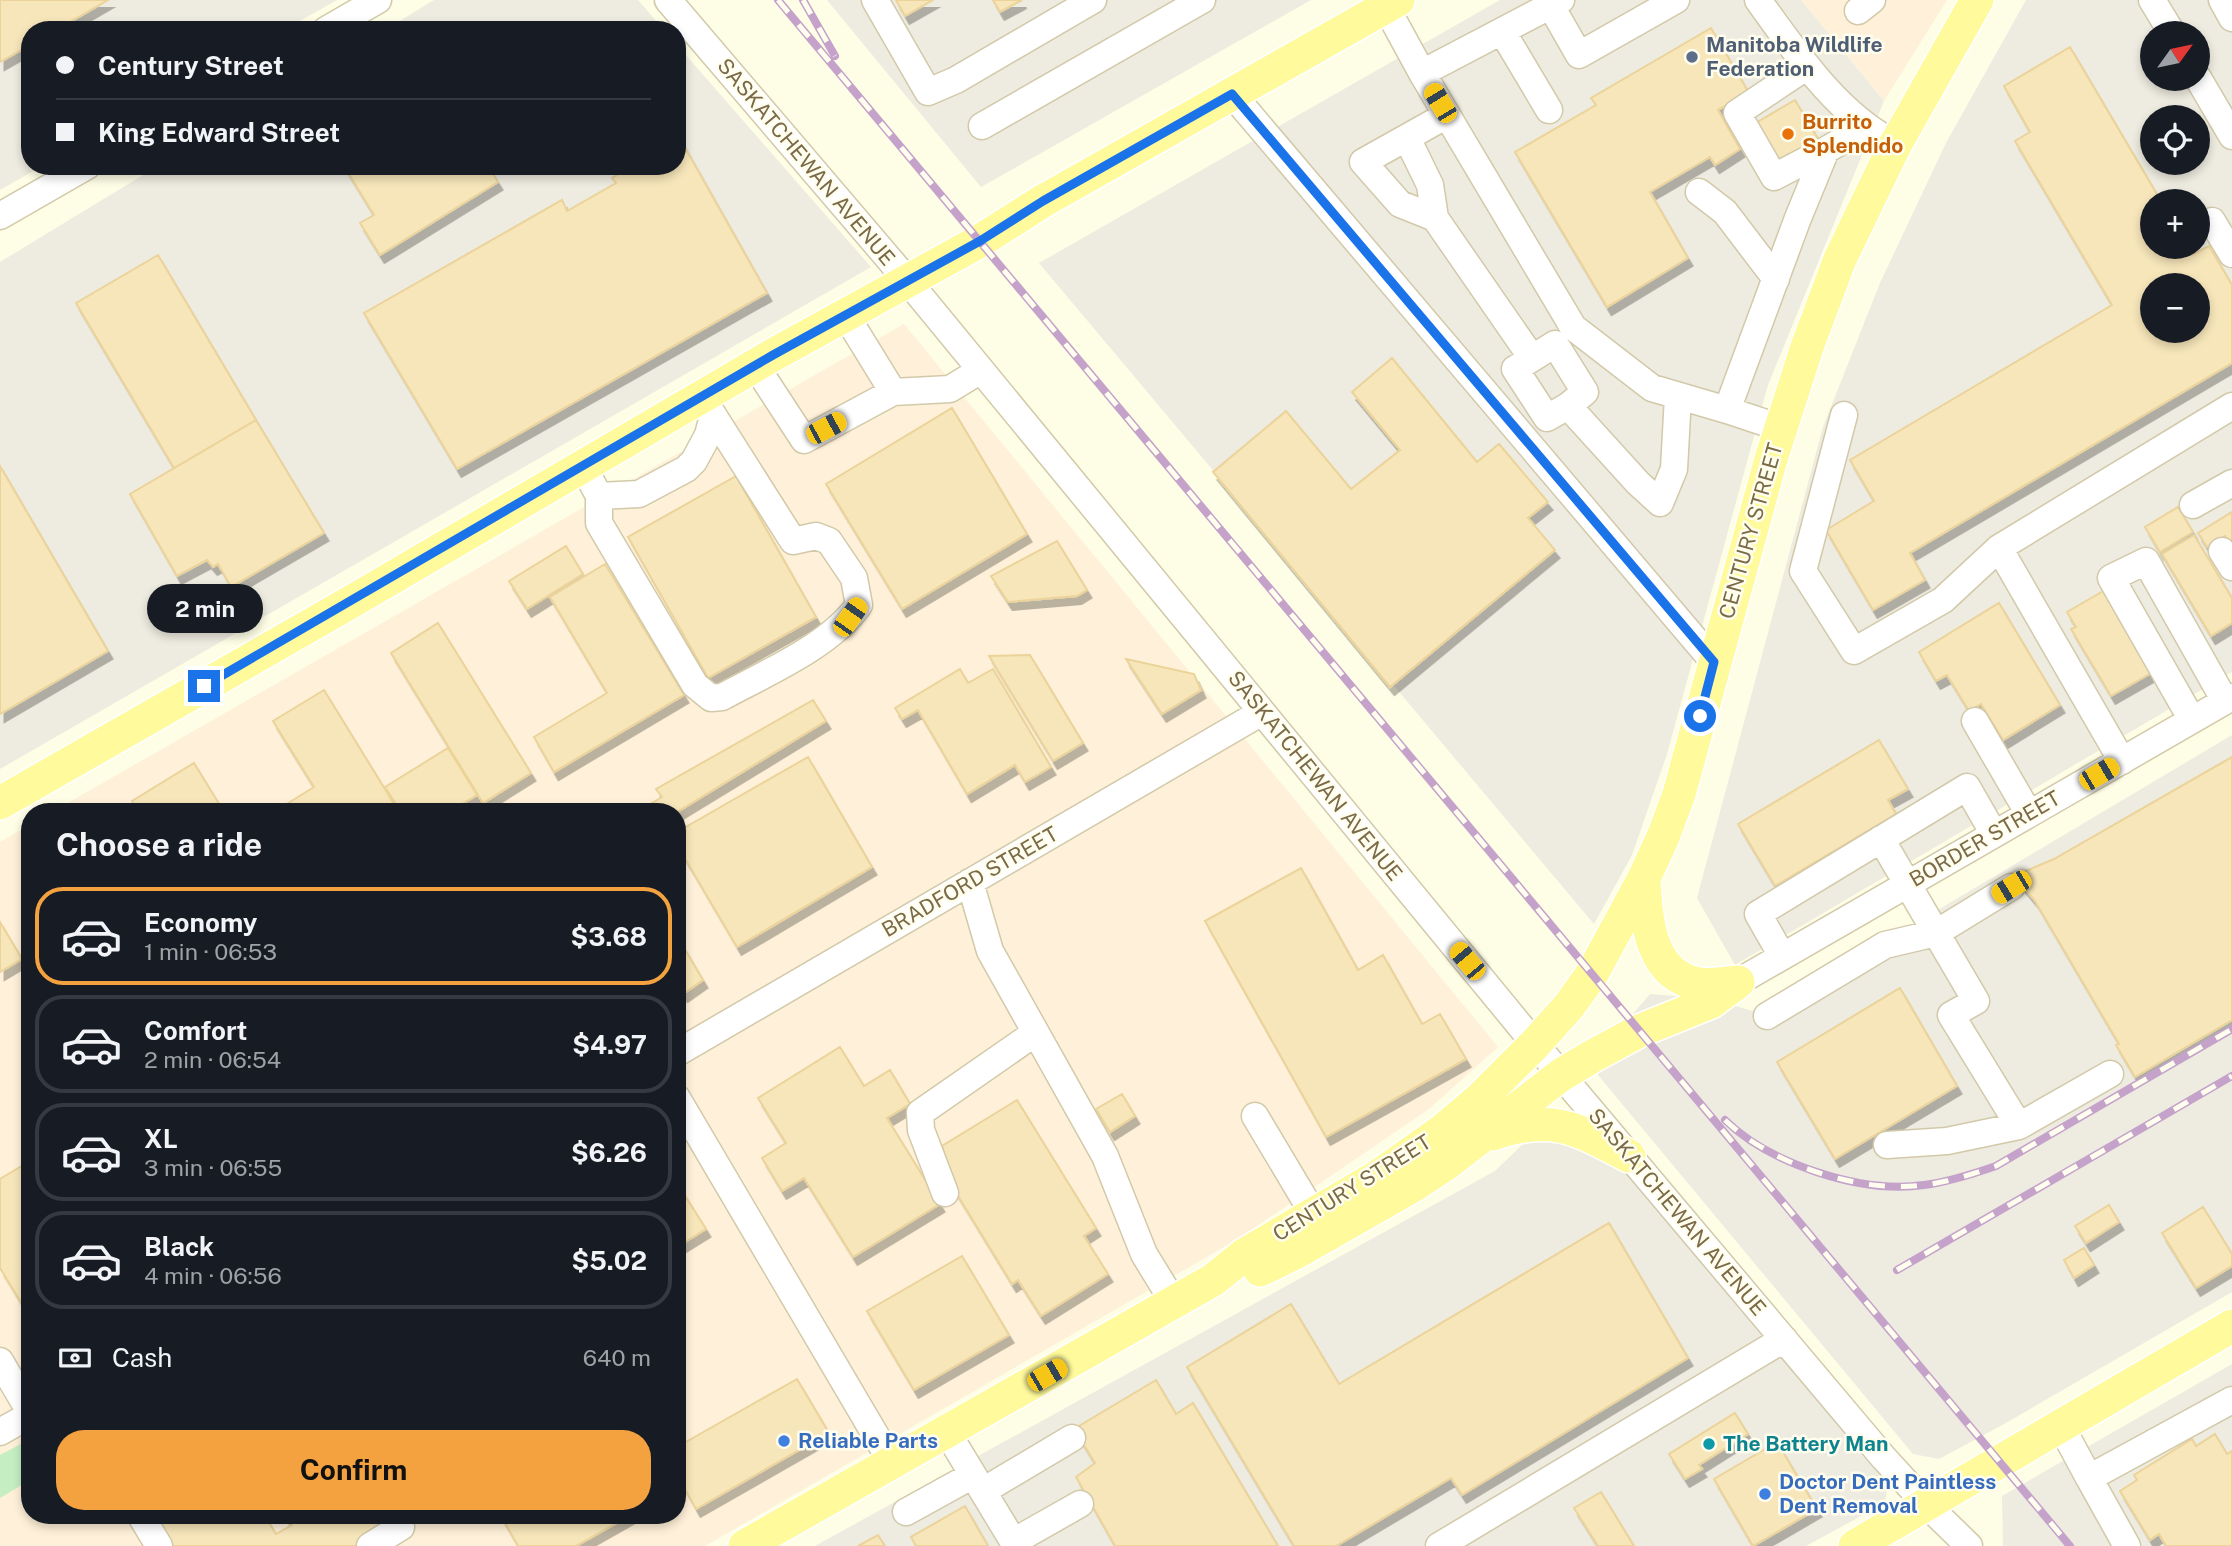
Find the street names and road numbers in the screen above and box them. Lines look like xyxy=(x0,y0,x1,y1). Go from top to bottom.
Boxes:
street label: SASKATCHEWAN AVENUE xyxy=(712,53,900,270)
street label: CENTURY STREET xyxy=(1713,440,1788,622)
street label: SASKATCHEWAN AVENUE xyxy=(1223,666,1408,886)
street label: BORDER STREET xyxy=(1905,785,2065,892)
street label: BRADFORD STREET xyxy=(877,821,1062,942)
street label: SASKATCHEWAN AVENUE xyxy=(1583,1103,1771,1320)
street label: CENTURY STREET xyxy=(1268,1129,1435,1246)

